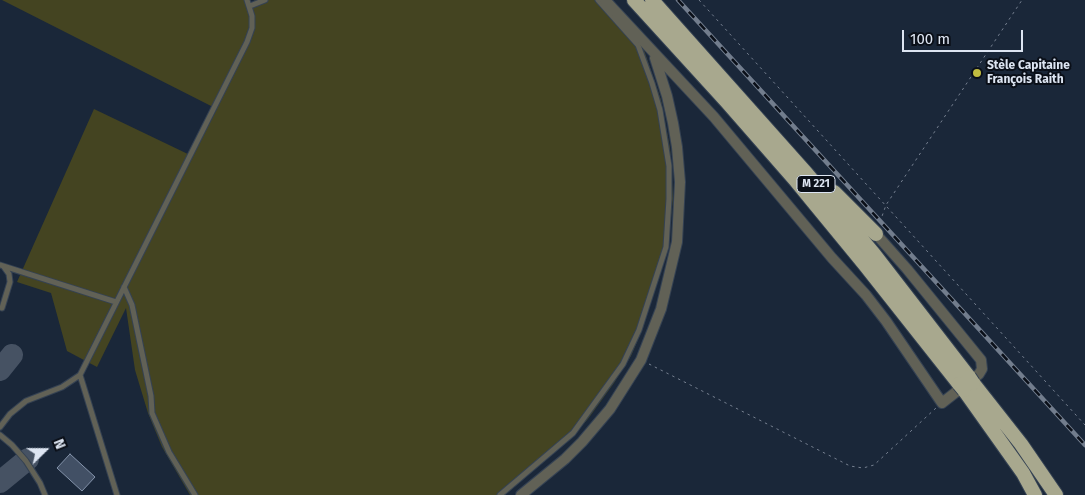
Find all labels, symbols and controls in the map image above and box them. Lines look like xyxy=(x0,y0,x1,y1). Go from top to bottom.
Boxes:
scale bar xyxy=(905,20,1026,52)
text: 100 m xyxy=(910,30,950,48)
place label: Stèle Capitaine François Raith xyxy=(987,59,1070,87)
marker: Stèle Capitaine François Raith xyxy=(971,67,983,79)
road number: M 221 xyxy=(797,175,835,192)
north arrow xyxy=(20,425,70,475)
text: N xyxy=(50,437,69,452)

